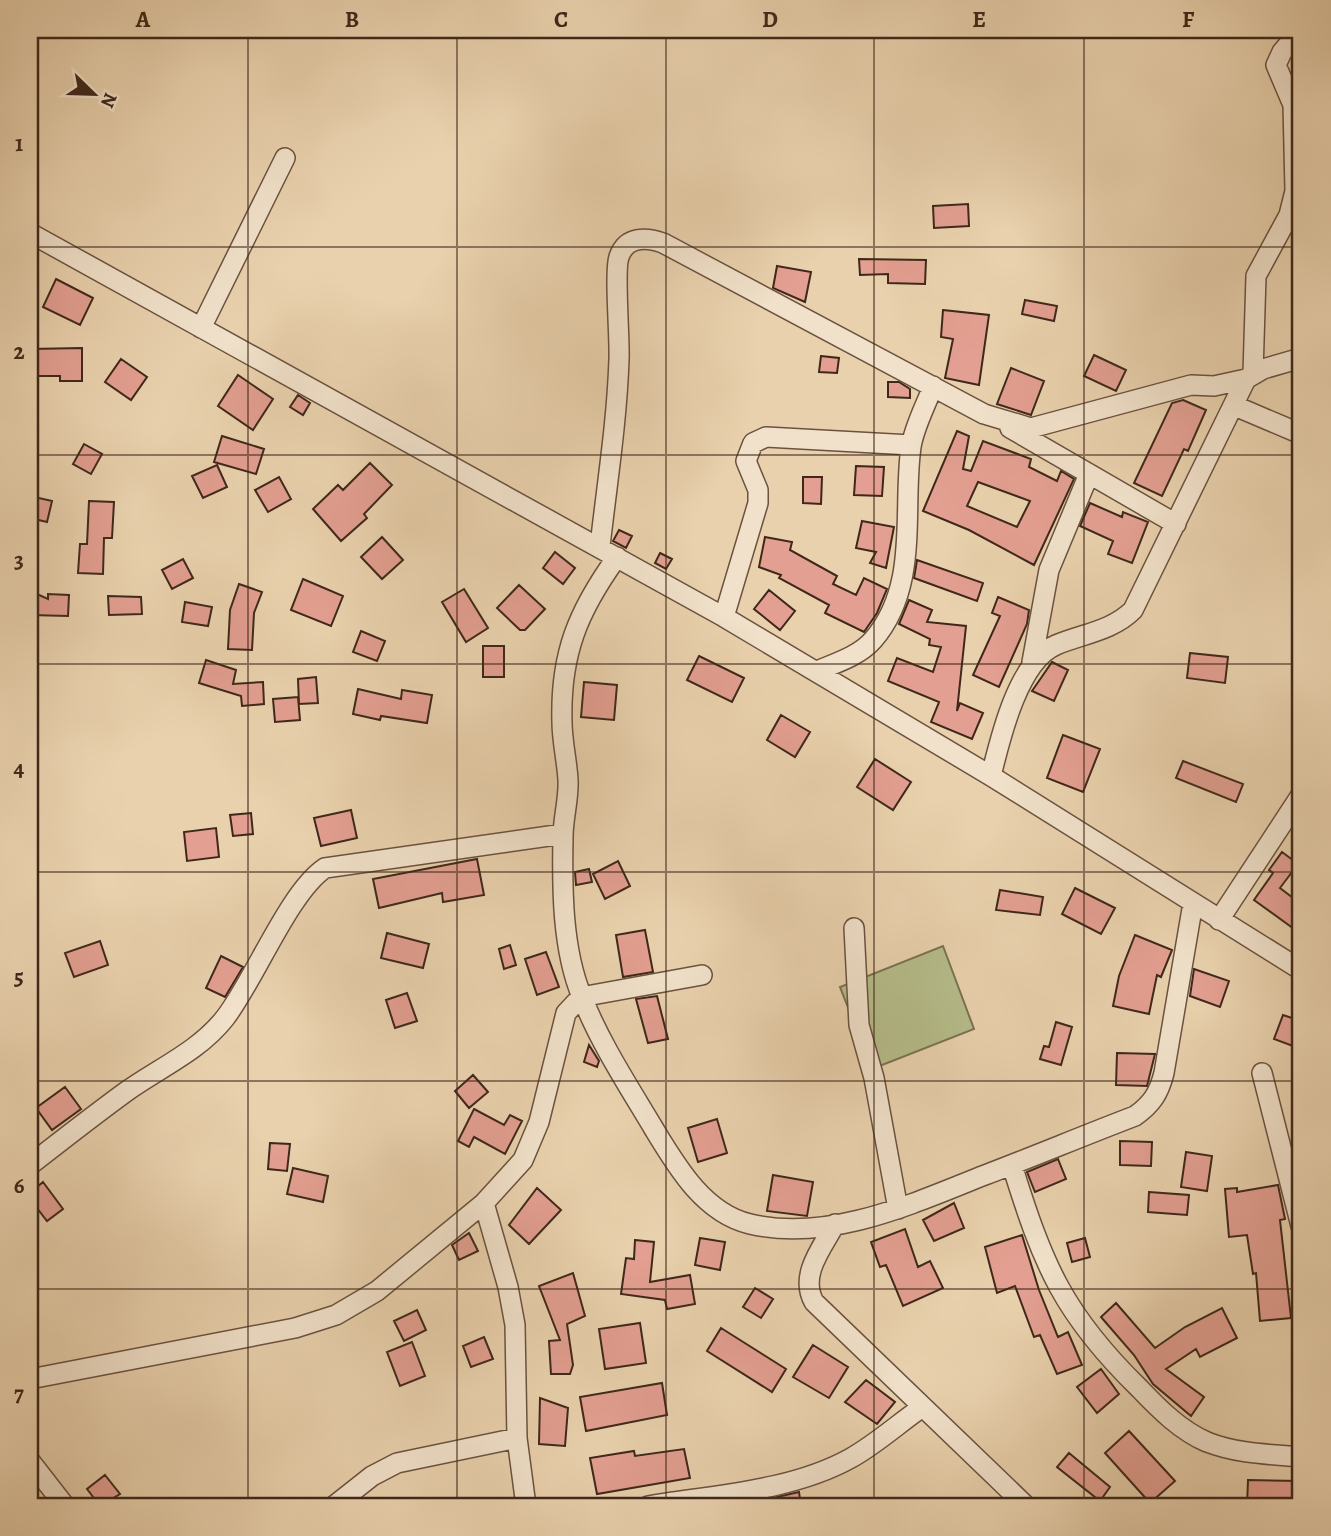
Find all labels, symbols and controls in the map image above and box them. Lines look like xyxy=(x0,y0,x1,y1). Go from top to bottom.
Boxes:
text: A xyxy=(135,4,151,35)
text: B xyxy=(345,4,359,35)
text: C xyxy=(554,4,568,35)
text: D xyxy=(762,4,778,35)
text: E xyxy=(972,4,986,35)
text: F xyxy=(1182,4,1195,35)
north arrow xyxy=(60,60,130,130)
text: N xyxy=(94,89,123,112)
text: 1 xyxy=(15,128,23,159)
text: 2 xyxy=(13,336,25,367)
text: 3 xyxy=(14,545,24,576)
text: 4 xyxy=(14,753,25,784)
text: 5 xyxy=(14,961,24,992)
text: 6 xyxy=(14,1170,25,1201)
text: 7 xyxy=(14,1378,24,1409)

